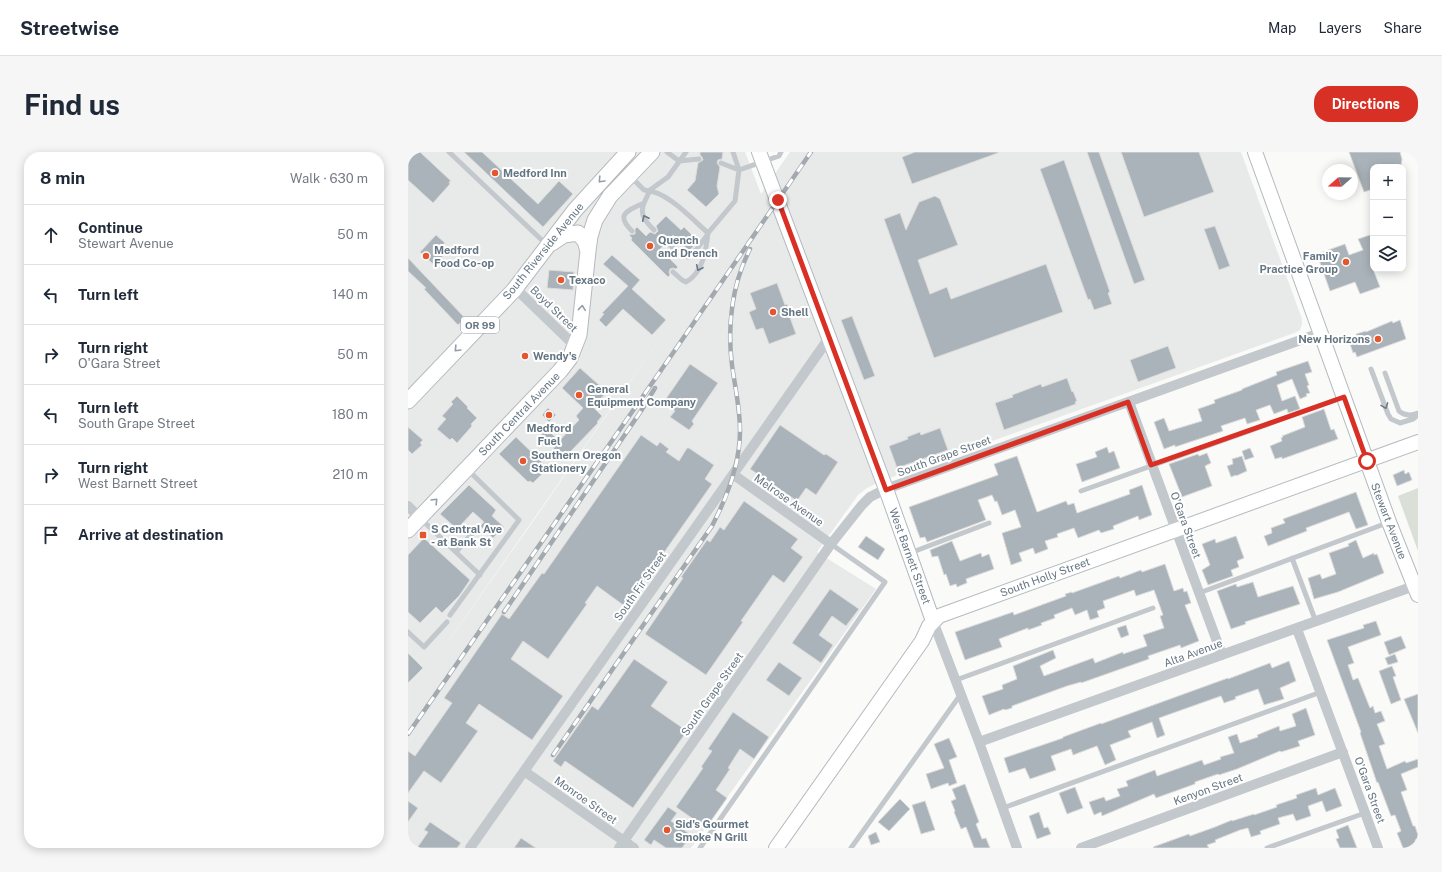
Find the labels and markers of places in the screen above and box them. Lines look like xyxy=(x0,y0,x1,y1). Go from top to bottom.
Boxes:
place label: Medford Inn xyxy=(503,167,567,179)
marker: Medford Inn xyxy=(490,168,500,178)
place label: Quench and Drench xyxy=(658,234,718,259)
marker: Quench and Drench xyxy=(645,241,655,251)
place label: Medford Food Co-op xyxy=(434,244,495,269)
place label: Family Practice Group xyxy=(1260,250,1339,275)
marker: Medford Food Co-op xyxy=(421,251,431,261)
marker: Family Practice Group xyxy=(1341,257,1351,267)
place label: Texaco xyxy=(569,274,606,286)
marker: Texaco xyxy=(556,275,566,285)
place label: Shell xyxy=(781,306,809,318)
marker: Shell xyxy=(768,307,778,317)
place label: New Horizons xyxy=(1298,333,1370,345)
marker: New Horizons xyxy=(1373,334,1383,344)
place label: Wendy's xyxy=(533,350,577,362)
marker: Wendy's xyxy=(520,351,530,361)
place label: General Equipment Company xyxy=(587,383,697,408)
marker: General Equipment Company xyxy=(574,390,584,400)
marker: Medford Fuel xyxy=(544,410,554,420)
place label: Medford Fuel xyxy=(527,422,571,447)
place label: Southern Oregon Stationery xyxy=(531,449,621,474)
marker: Southern Oregon Stationery xyxy=(518,456,528,466)
place label: S Central Ave - at Bank St xyxy=(431,523,502,548)
marker: S Central Ave - at Bank St xyxy=(418,530,428,540)
place label: Sid's Gourmet Smoke N Grill xyxy=(675,818,749,843)
marker: Sid's Gourmet Smoke N Grill xyxy=(662,825,672,835)

